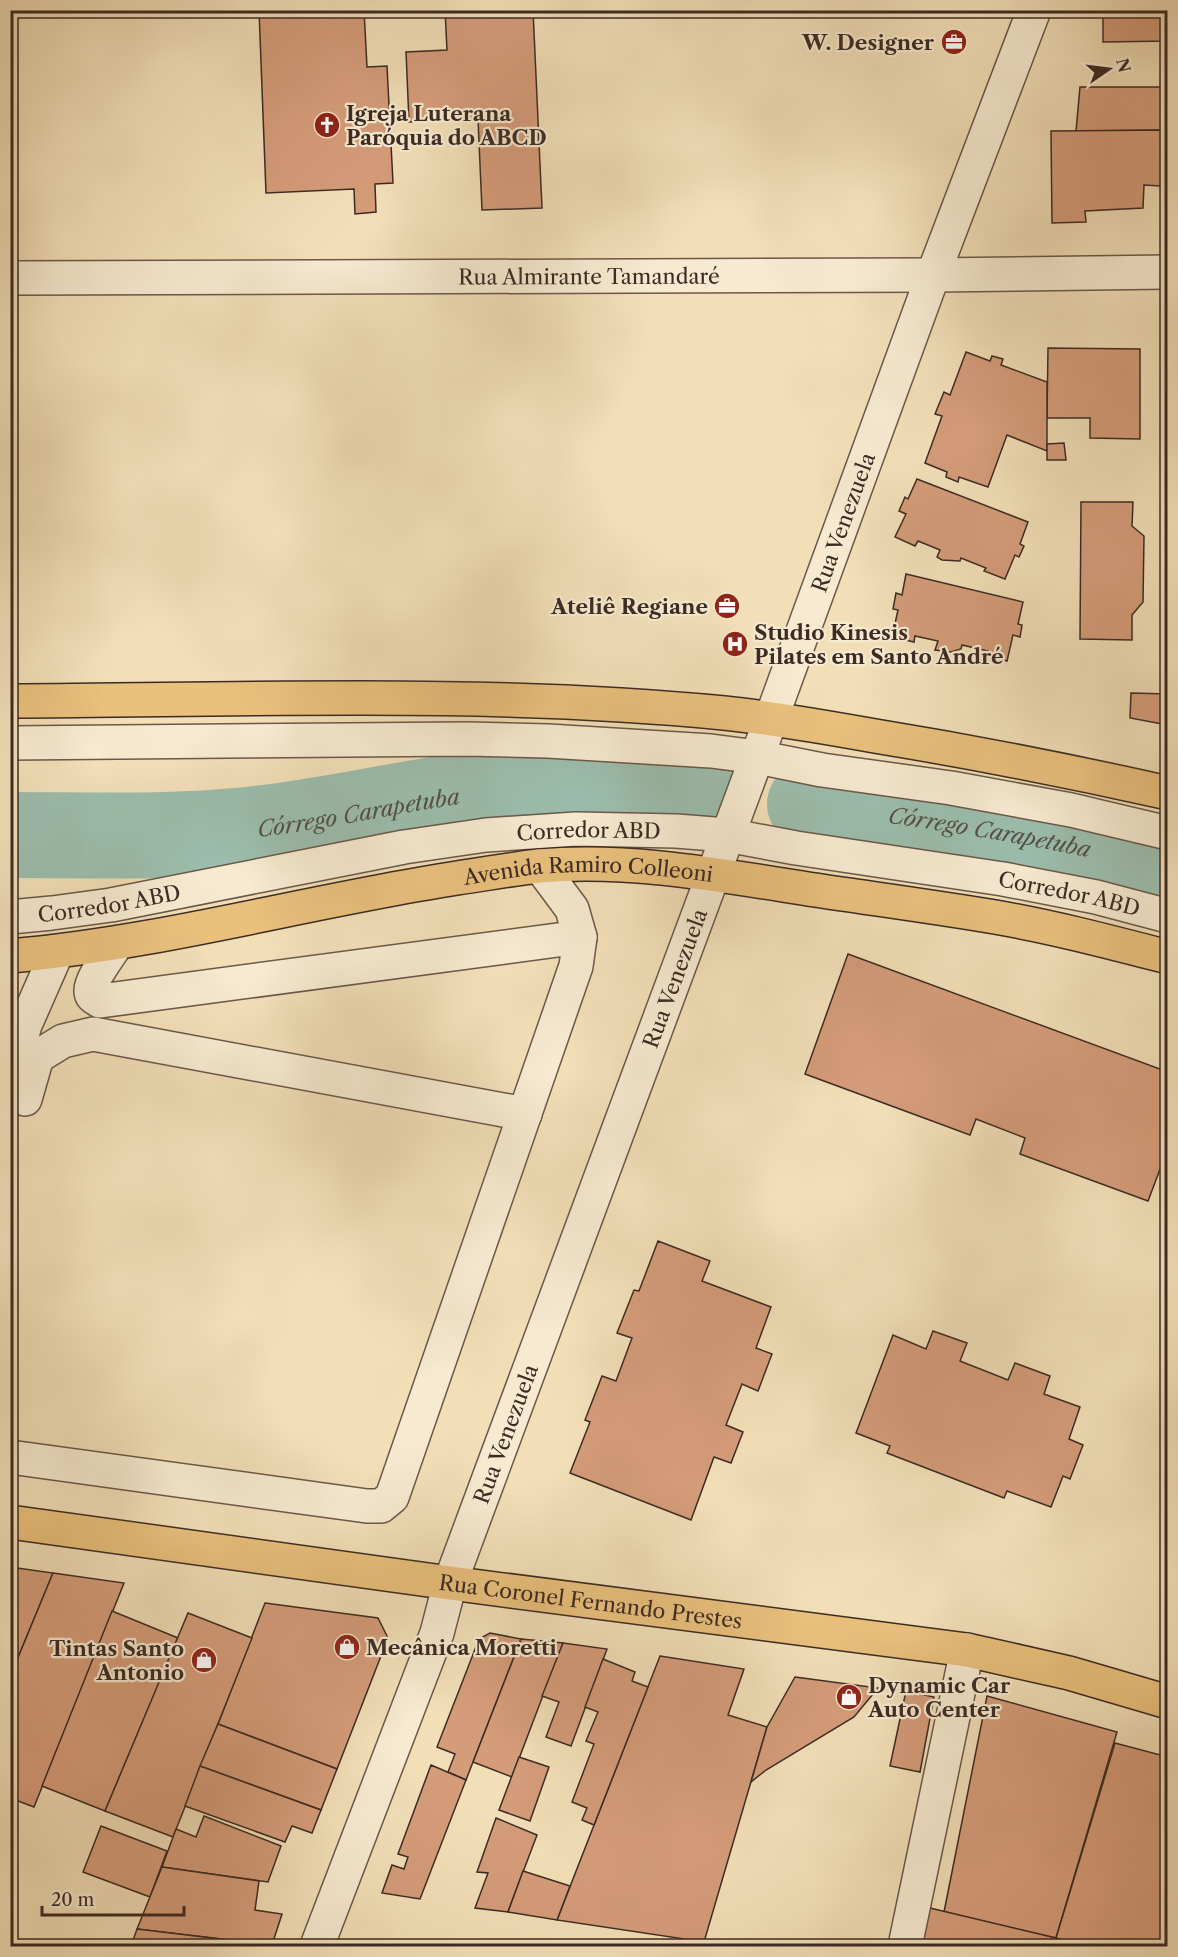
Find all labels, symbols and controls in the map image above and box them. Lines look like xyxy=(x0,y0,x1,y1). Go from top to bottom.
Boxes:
office icon: W. Designer xyxy=(939,27,969,57)
place label: W. Designer xyxy=(801,30,935,55)
north arrow xyxy=(1079,39,1139,99)
text: N xyxy=(1112,56,1135,75)
place label: Igreja Luterana Paróquia do ABCD xyxy=(346,101,547,150)
church icon: Igreja Luterana Paróquia do ABCD xyxy=(312,110,342,140)
street label: Rua Almirante Tamandaré xyxy=(458,263,720,289)
street label: Rua Venezuela xyxy=(806,448,880,595)
office icon: Ateliê Regiane xyxy=(712,591,742,621)
place label: Ateliê Regiane xyxy=(550,594,708,619)
place label: Studio Kinesis Pilates em Santo André xyxy=(754,620,1003,669)
hospital icon: Studio Kinesis Pilates em Santo André xyxy=(720,629,750,659)
water label: Córrego Carapetuba xyxy=(256,783,462,842)
water label: Córrego Carapetuba xyxy=(887,802,1094,863)
street label: Corredor ABD xyxy=(516,816,661,845)
street label: Avenida Ramiro Colleoni xyxy=(461,852,715,890)
street label: Corredor ABD xyxy=(996,866,1143,921)
street label: Corredor ABD xyxy=(37,879,183,927)
street label: Rua Venezuela xyxy=(637,904,712,1051)
street label: Rua Venezuela xyxy=(468,1360,543,1507)
street label: Rua Coronel Fernando Prestes xyxy=(437,1569,744,1633)
shop icon: Mecânica Moretti xyxy=(332,1632,362,1662)
place label: Mecânica Moretti xyxy=(366,1635,557,1660)
place label: Tintas Santo Antonio xyxy=(49,1636,184,1685)
shop icon: Tintas Santo Antonio xyxy=(189,1645,219,1675)
place label: Dynamic Car Auto Center xyxy=(867,1673,1011,1722)
shop icon: Dynamic Car Auto Center xyxy=(834,1682,864,1712)
scale bar xyxy=(42,1879,184,1917)
text: 20 m xyxy=(51,1889,95,1911)

